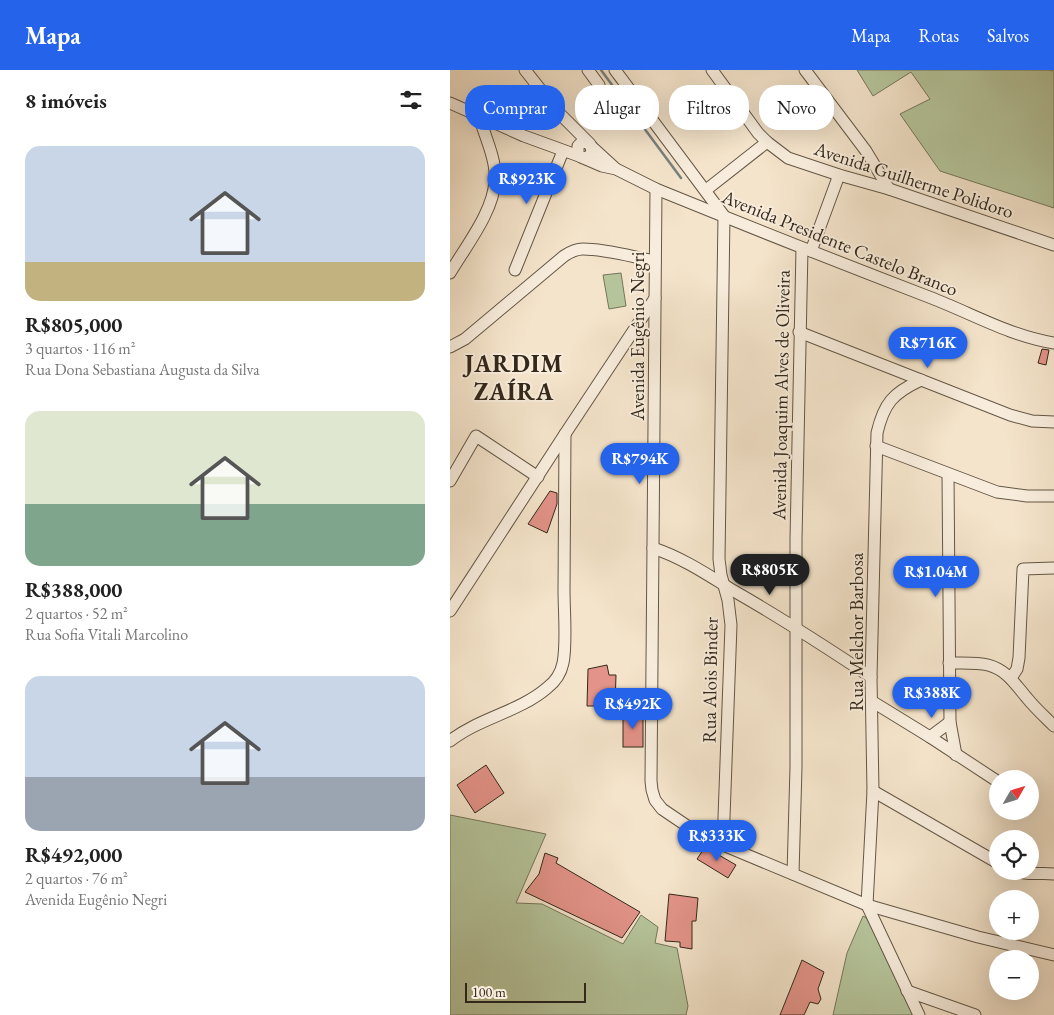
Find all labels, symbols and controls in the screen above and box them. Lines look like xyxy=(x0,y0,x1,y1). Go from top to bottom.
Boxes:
text: Mapa xyxy=(25,20,81,51)
text: Mapa xyxy=(851,24,891,47)
text: Rotas xyxy=(919,24,959,47)
text: Salvos xyxy=(987,24,1029,47)
chip: Comprar xyxy=(465,85,565,130)
chip: Alugar xyxy=(575,85,659,130)
chip: Filtros xyxy=(669,85,749,130)
chip: Novo xyxy=(759,85,834,130)
icon: filters xyxy=(397,86,425,114)
text: 8 imóveis xyxy=(25,87,107,114)
street label: Avenida Guilherme Polidoro xyxy=(810,136,1017,224)
pin: R$923K xyxy=(486,162,568,205)
text: R$923K xyxy=(498,168,556,189)
icon: home xyxy=(180,178,270,268)
street label: Avenida Presidente Castelo Branco xyxy=(717,184,962,302)
street label: Avenida Eugênio Negri xyxy=(625,251,650,421)
street label: Avenida Joaquim Alves de Oliveira xyxy=(766,269,796,521)
text: R$805,000 xyxy=(25,311,122,338)
pin: R$716K xyxy=(887,326,969,369)
text: R$716K xyxy=(899,332,957,353)
text: 3 quartos · 116 m² xyxy=(25,338,136,359)
district label: JARDIM ZAÍRA xyxy=(462,348,564,407)
text: Rua Dona Sebastiana Augusta da Silva xyxy=(25,359,260,380)
pin: R$794K xyxy=(599,442,681,485)
icon: home xyxy=(180,443,270,533)
text: R$794K xyxy=(611,448,669,469)
street label: Rua Melchor Barbosa xyxy=(844,552,869,711)
pin: R$805K xyxy=(729,554,811,596)
pin: R$1.04M xyxy=(890,556,982,598)
text: R$805K xyxy=(741,559,799,580)
text: R$1.04M xyxy=(904,561,968,582)
text: R$388,000 xyxy=(25,576,122,603)
text: 2 quartos · 52 m² xyxy=(25,603,128,624)
street label: Rua Alois Binder xyxy=(696,616,724,743)
text: Rua Sofia Vitali Marcolino xyxy=(25,624,188,645)
pin: R$388K xyxy=(891,676,973,719)
text: R$388K xyxy=(903,682,961,703)
pin: R$492K xyxy=(592,688,674,730)
text: R$492K xyxy=(604,693,662,714)
icon: home xyxy=(180,708,270,798)
north arrow xyxy=(989,770,1039,820)
map controls xyxy=(989,770,1039,1000)
pin: R$333K xyxy=(676,820,758,862)
text: R$333K xyxy=(688,825,746,846)
button: locate xyxy=(989,830,1039,880)
text: R$492,000 xyxy=(25,841,122,868)
text: 2 quartos · 76 m² xyxy=(25,868,128,889)
text: Avenida Eugênio Negri xyxy=(25,889,167,910)
button: + xyxy=(989,890,1039,940)
button: − xyxy=(989,950,1039,1000)
scale bar xyxy=(465,980,586,1003)
text: 100 m xyxy=(472,983,506,1001)

